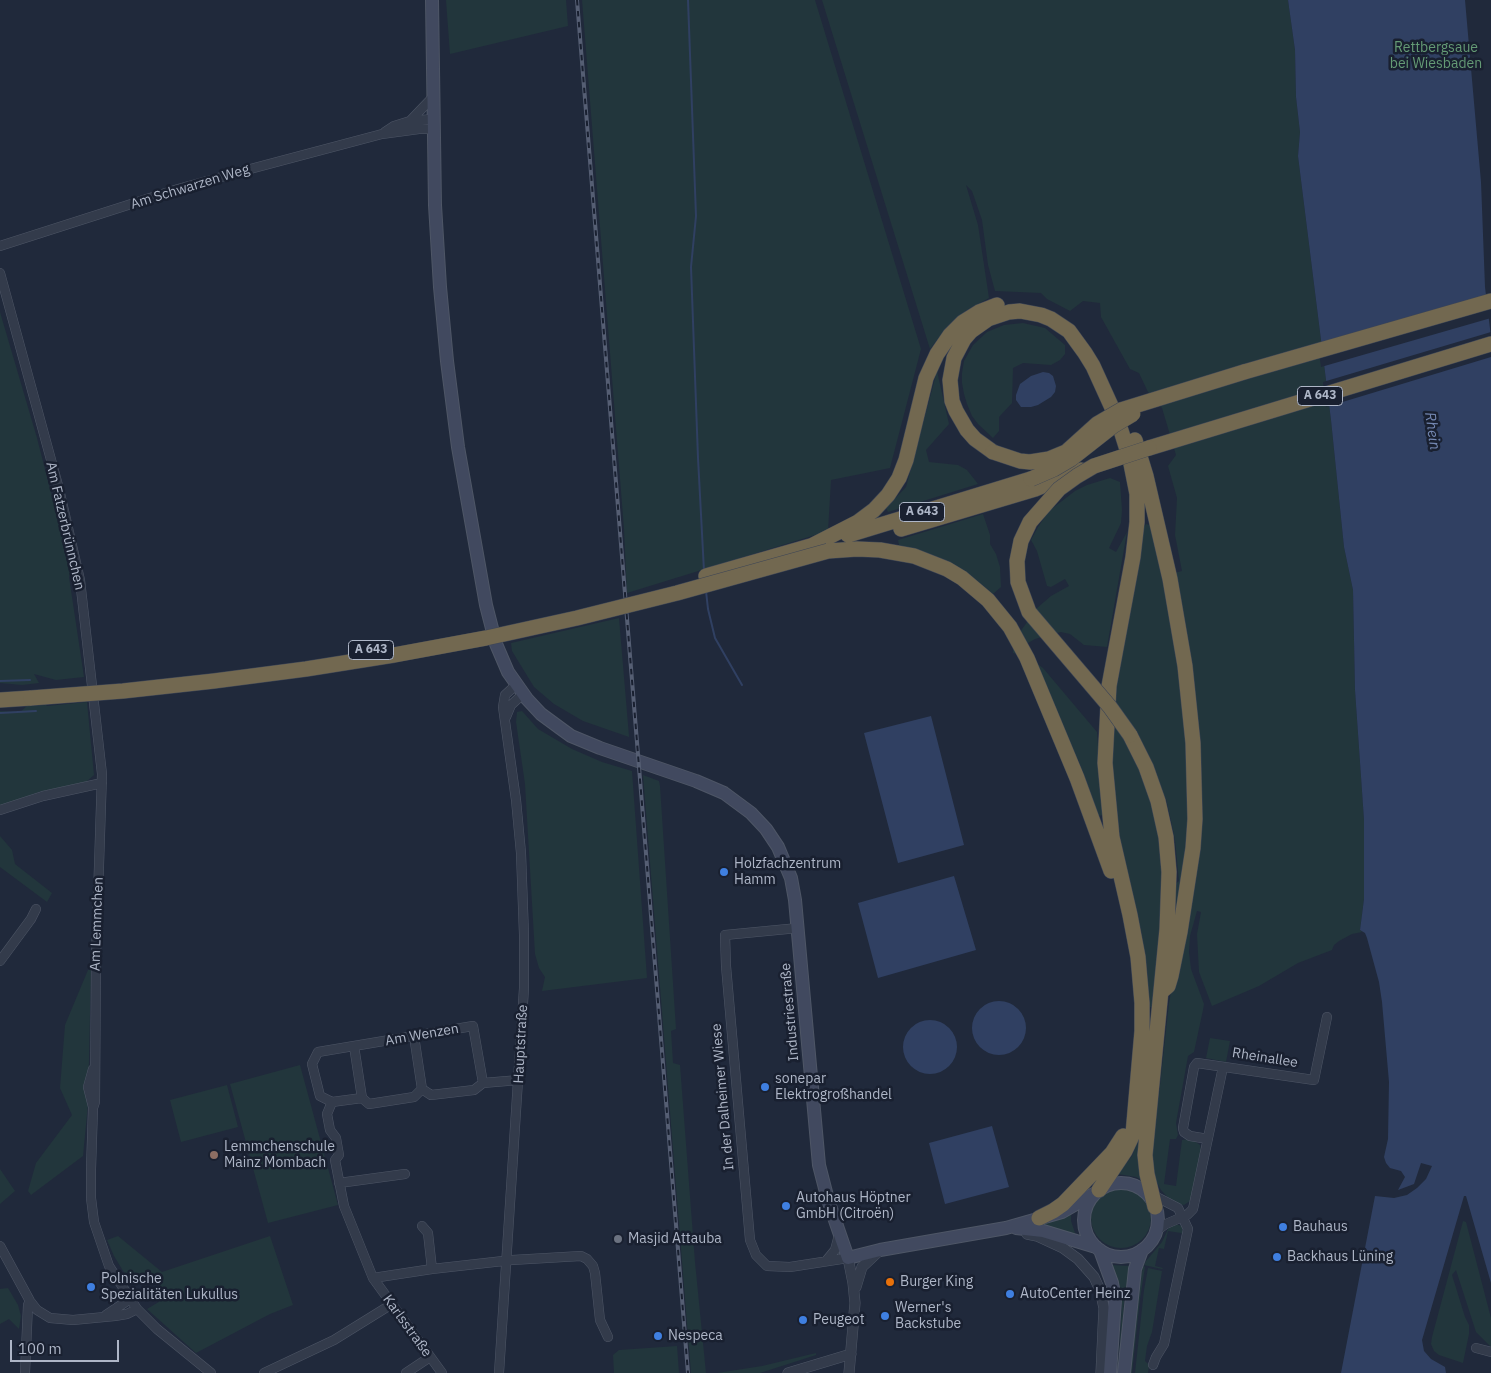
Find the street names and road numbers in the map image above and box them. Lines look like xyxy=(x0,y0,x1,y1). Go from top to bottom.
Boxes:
street label: Am Schwarzen Weg xyxy=(129,161,251,213)
road number: A 643 xyxy=(1298,386,1342,406)
street label: Am Fatzerbrünnchen xyxy=(42,460,88,592)
road number: A 643 xyxy=(900,502,944,522)
road number: A 643 xyxy=(348,640,394,660)
street label: Am Lemmchen xyxy=(87,877,107,971)
street label: Industriestraße xyxy=(777,962,803,1062)
street label: Hauptstraße xyxy=(511,1004,531,1084)
street label: Am Wenzen xyxy=(384,1020,460,1050)
street label: In der Dalheimer Wiese xyxy=(708,1023,738,1171)
street label: Rheinallee xyxy=(1231,1045,1299,1071)
street label: Karlsstraße xyxy=(379,1292,435,1360)

